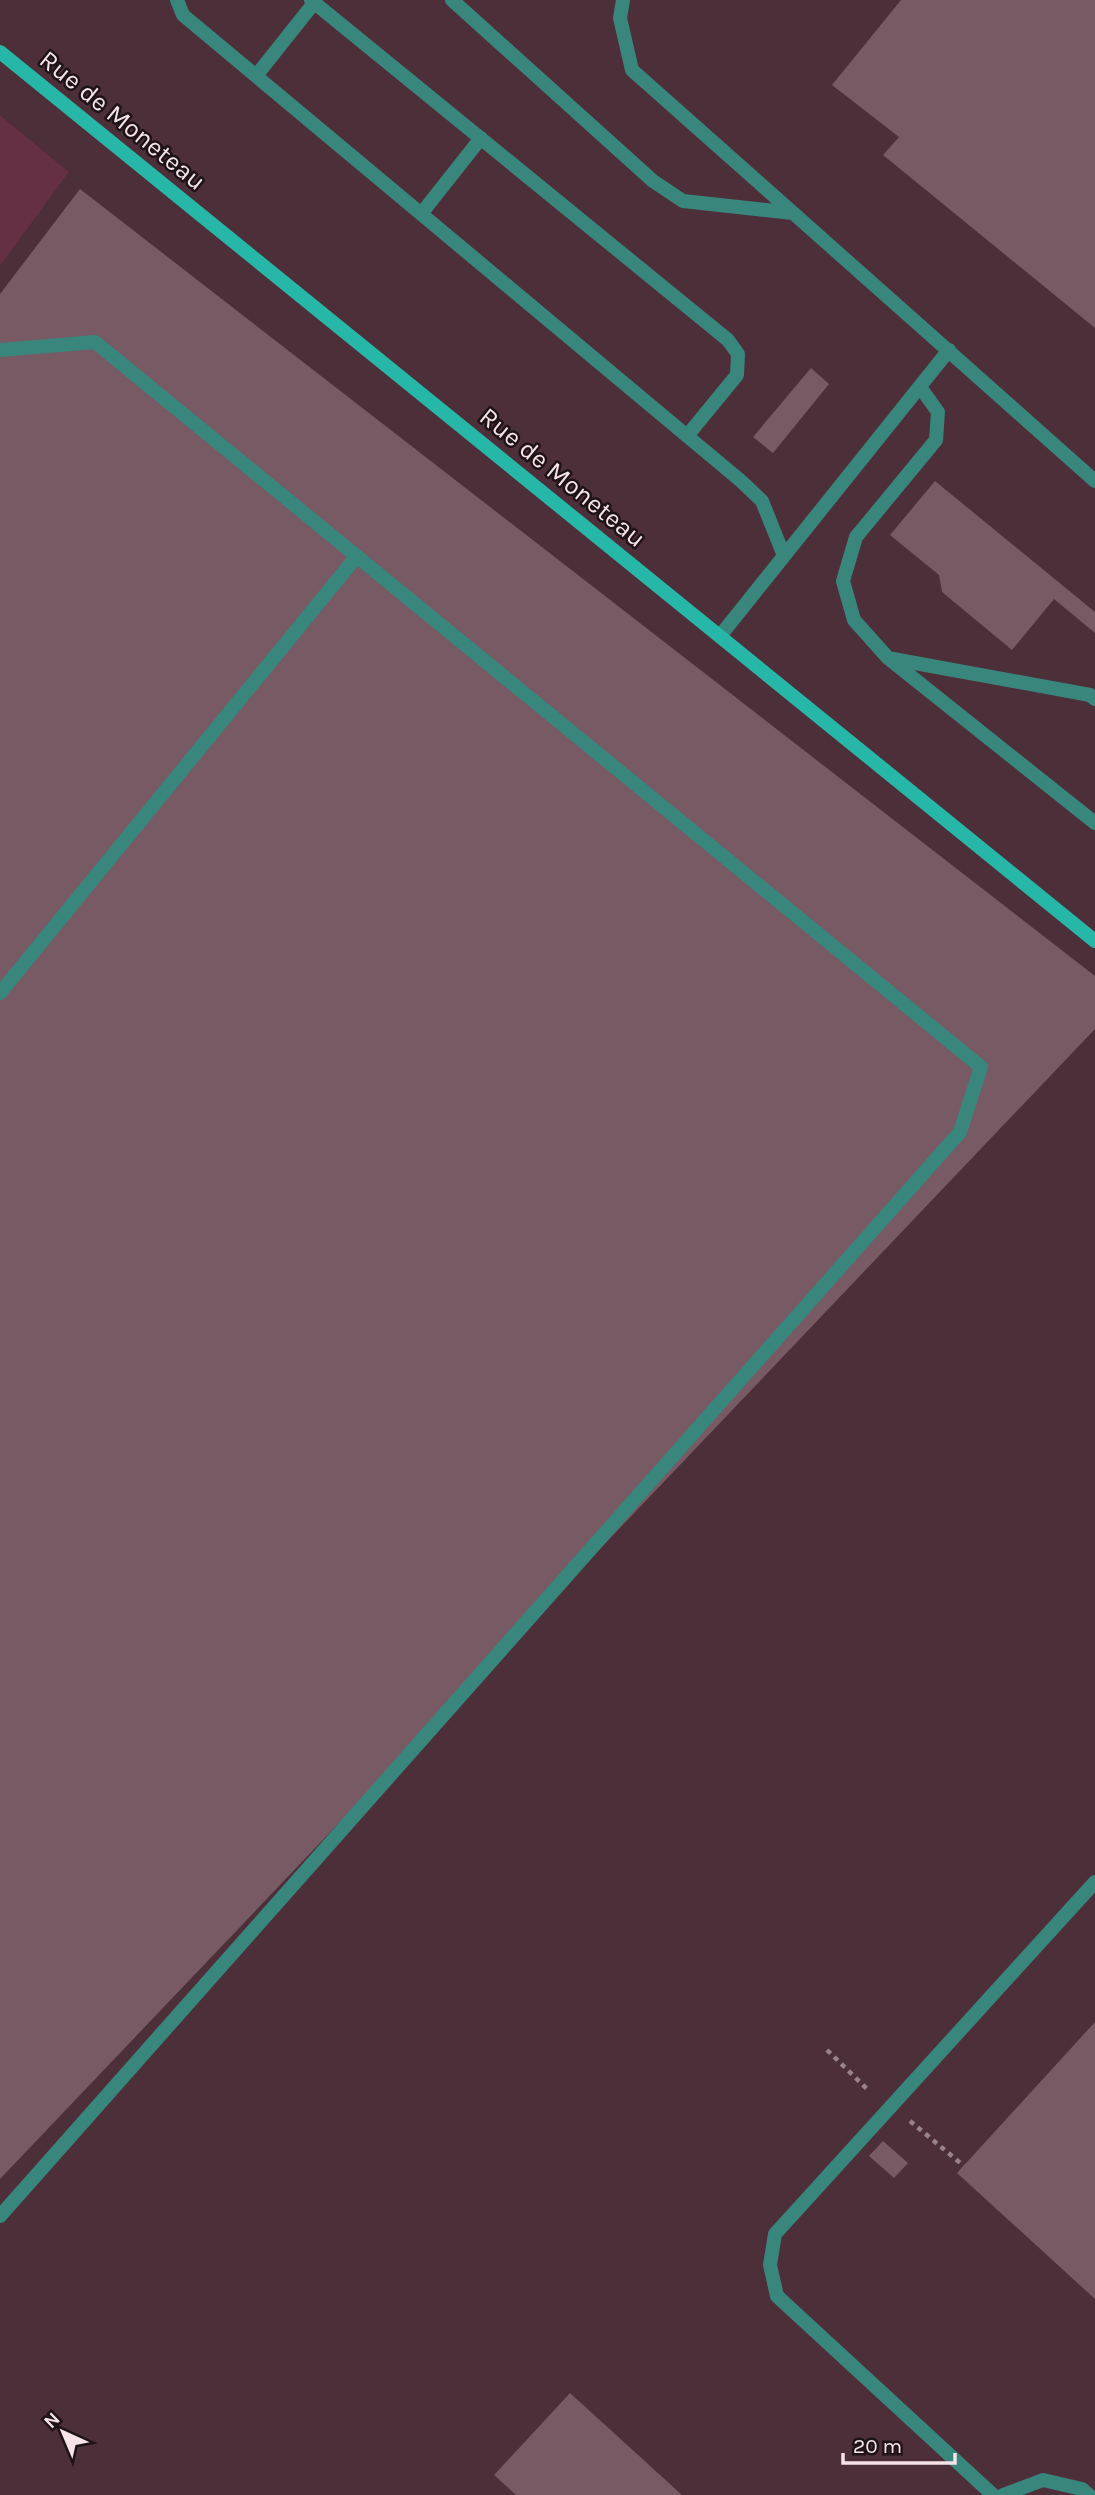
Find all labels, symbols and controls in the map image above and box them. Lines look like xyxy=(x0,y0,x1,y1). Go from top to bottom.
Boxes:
street label: Rue de Moneteau xyxy=(33,44,212,197)
street label: Rue de Moneteau xyxy=(473,401,652,554)
north arrow xyxy=(28,2397,98,2467)
text: N xyxy=(39,2408,64,2433)
scale bar xyxy=(843,2422,955,2466)
text: 20 m xyxy=(853,2434,902,2458)

